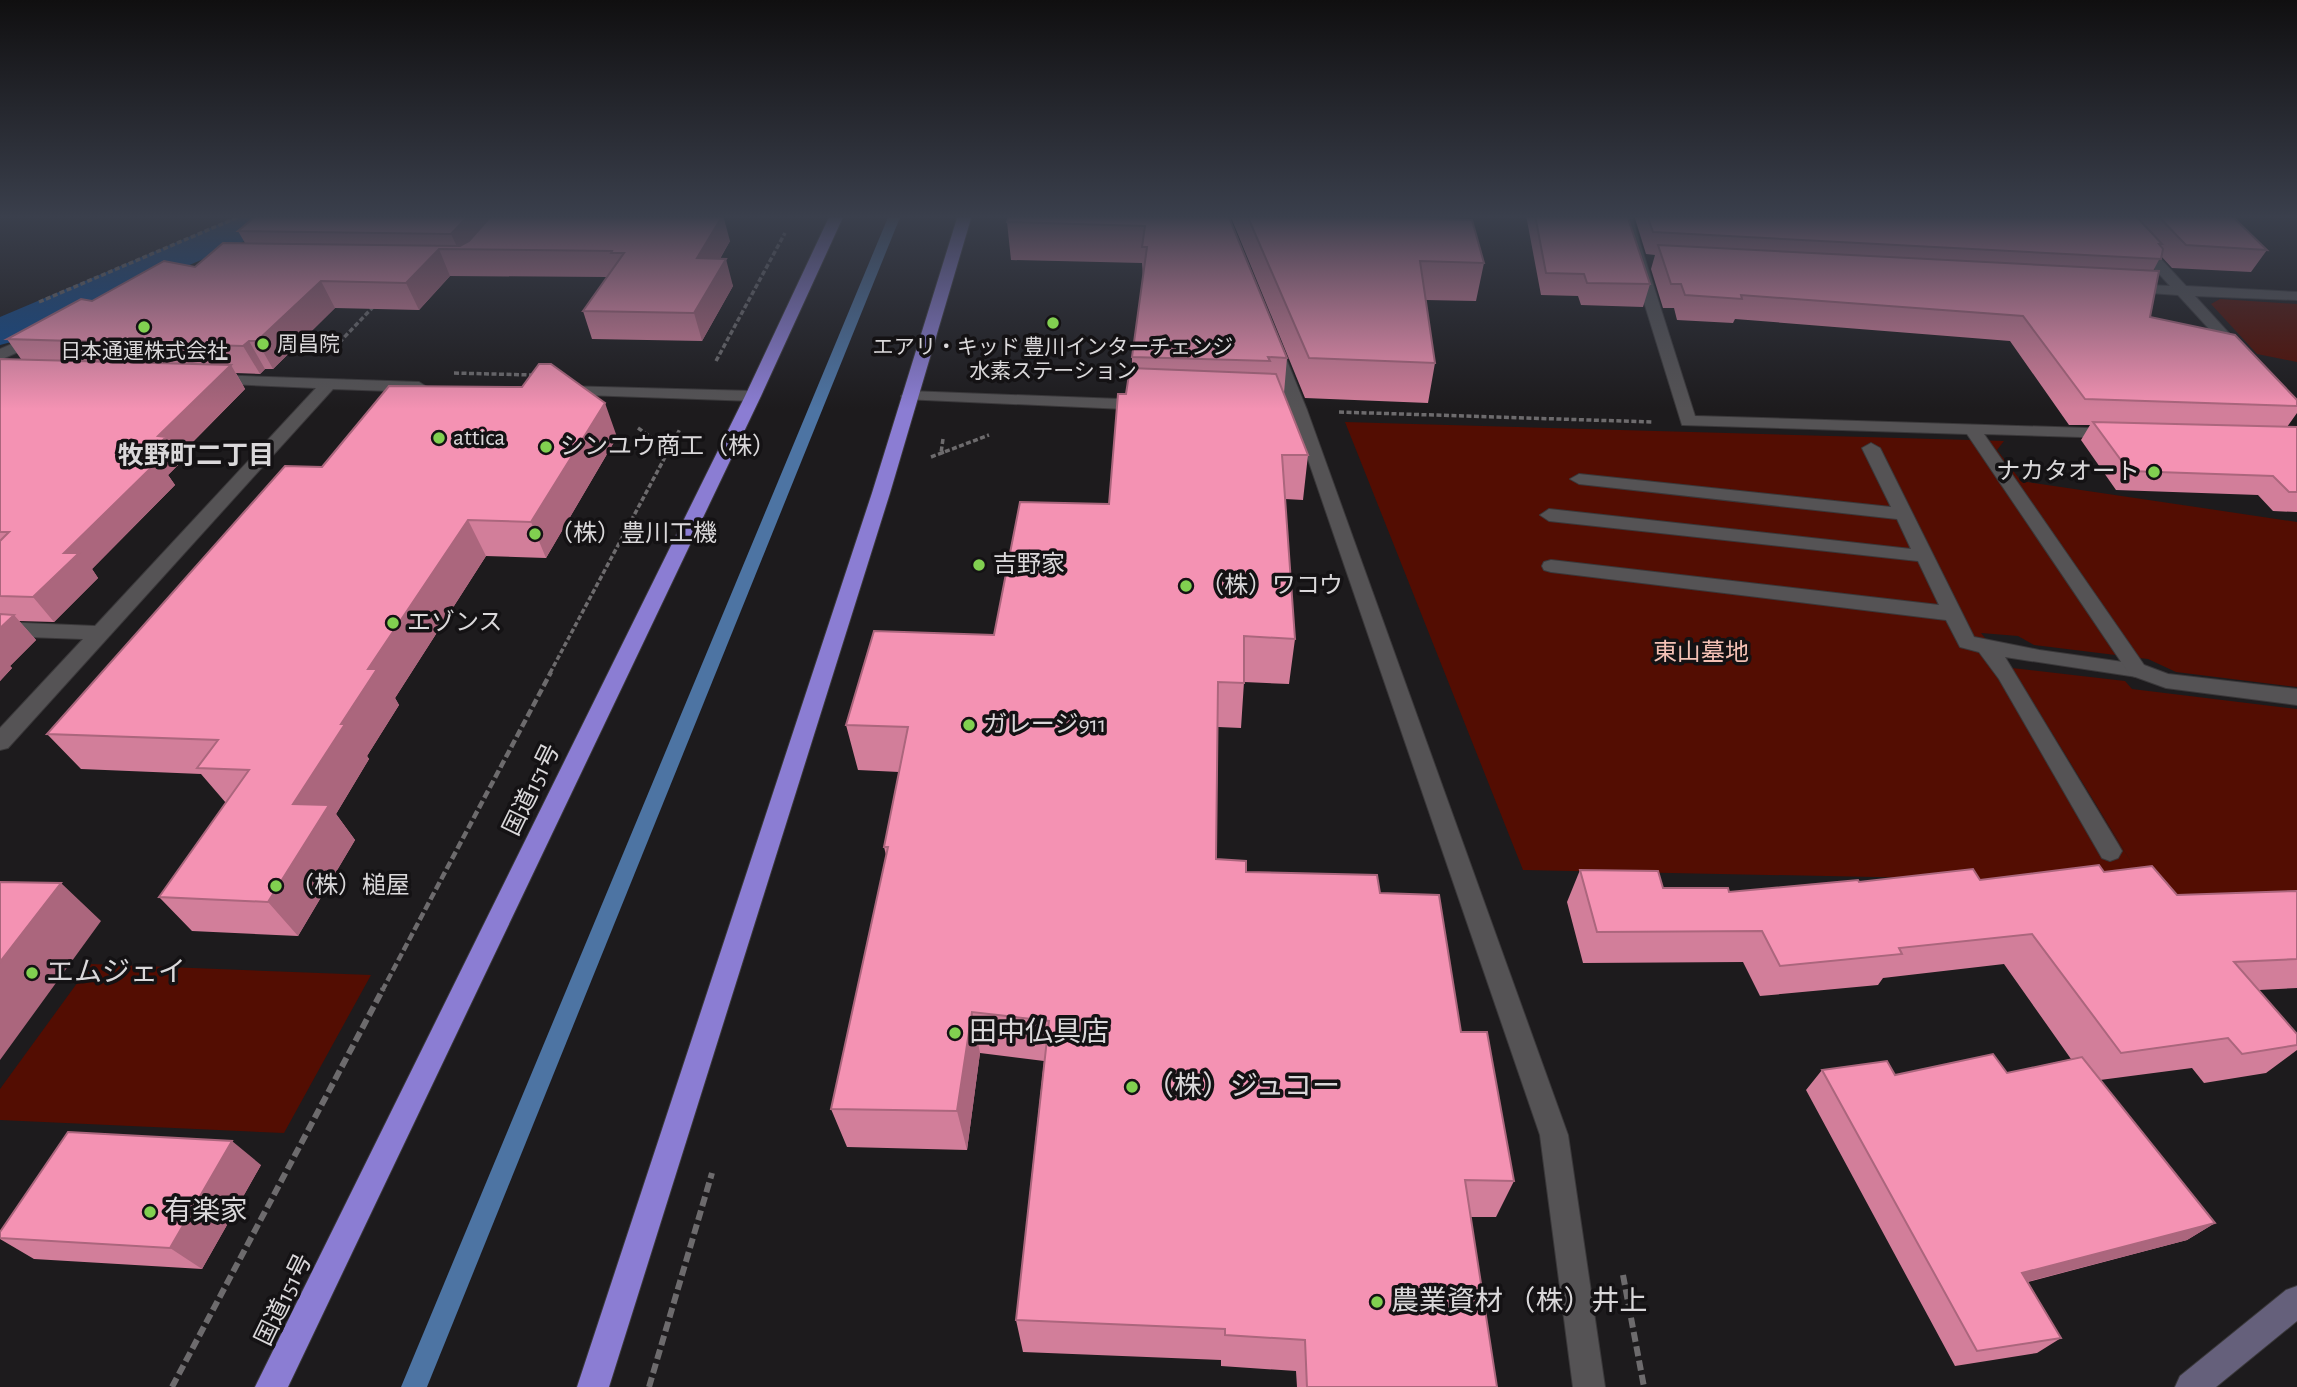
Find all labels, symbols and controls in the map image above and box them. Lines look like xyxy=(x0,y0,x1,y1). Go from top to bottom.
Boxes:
marker: エアリ・キッド 豊川インターチェンジ 水素ステーション xyxy=(1045,315,1061,331)
marker: 日本通運株式会社 xyxy=(136,319,152,335)
place label: 周昌院 xyxy=(277,333,340,355)
marker: 周昌院 xyxy=(255,336,271,352)
place label: エアリ・キッド 豊川インターチェンジ 水素ステーション xyxy=(873,336,1233,382)
place label: 日本通運株式会社 xyxy=(60,340,228,362)
place label: attica xyxy=(453,426,505,450)
marker: attica xyxy=(431,430,447,446)
place label: シンユウ商工（株） xyxy=(560,433,776,459)
marker: シンユウ商工（株） xyxy=(538,439,554,455)
district label: 牧野町二丁目 xyxy=(118,442,274,469)
place label: ナカタオート xyxy=(1996,459,2140,484)
marker: ナカタオート xyxy=(2146,464,2162,480)
place label: （株）豊川工機 xyxy=(549,520,717,546)
marker: （株）豊川工機 xyxy=(527,526,543,542)
place label: 吉野家 xyxy=(993,551,1065,577)
marker: 吉野家 xyxy=(971,557,987,573)
place label: （株）ワコウ xyxy=(1200,572,1343,598)
marker: （株）ワコウ xyxy=(1178,578,1194,594)
place label: エゾンス xyxy=(407,609,503,635)
marker: エゾンス xyxy=(385,615,401,631)
park label: 東山墓地 xyxy=(1653,639,1749,665)
place label: ガレージ911 xyxy=(983,712,1106,737)
marker: ガレージ911 xyxy=(961,717,977,733)
street label: 国道151号 xyxy=(498,740,564,840)
place label: （株）槌屋 xyxy=(290,872,410,898)
marker: （株）槌屋 xyxy=(268,878,284,894)
place label: エムジェイ xyxy=(46,958,186,987)
marker: エムジェイ xyxy=(24,965,40,981)
place label: 田中仏具店 xyxy=(969,1017,1109,1047)
marker: 田中仏具店 xyxy=(947,1025,963,1041)
place label: （株）ジュコー xyxy=(1146,1071,1340,1101)
marker: （株）ジュコー xyxy=(1124,1079,1140,1095)
place label: 有楽家 xyxy=(164,1196,248,1226)
marker: 有楽家 xyxy=(142,1204,158,1220)
street label: 国道151号 xyxy=(250,1250,316,1350)
place label: 農業資材 （株）井上 xyxy=(1391,1286,1648,1316)
marker: 農業資材 （株）井上 xyxy=(1369,1294,1385,1310)

